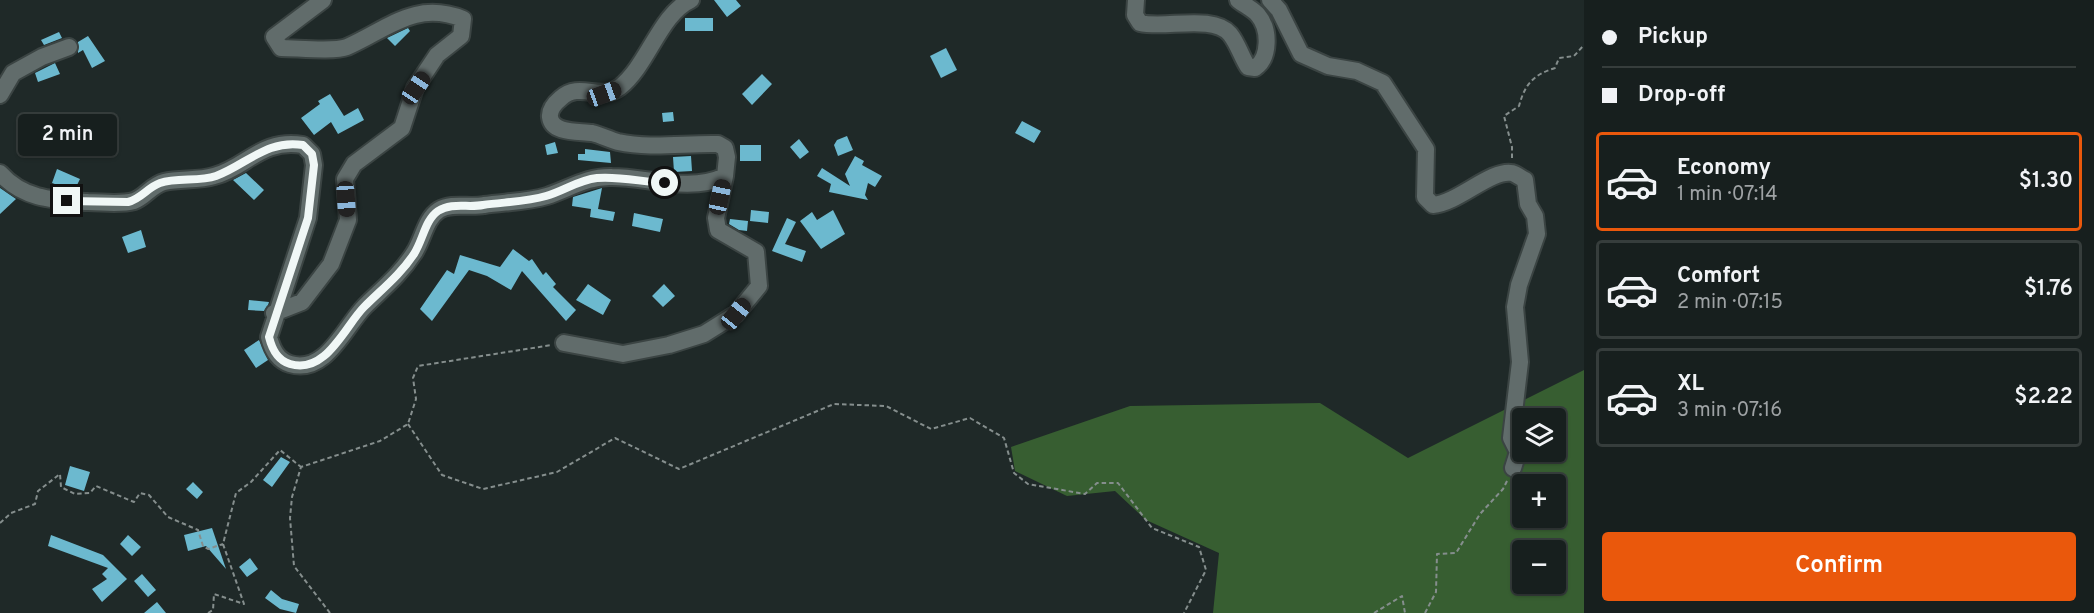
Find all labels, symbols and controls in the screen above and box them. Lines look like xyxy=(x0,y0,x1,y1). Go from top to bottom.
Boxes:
text: Pickup xyxy=(1638,24,1708,51)
car xyxy=(398,68,434,108)
car xyxy=(584,79,624,109)
text: Drop-off xyxy=(1638,82,1725,109)
callout: 2 min xyxy=(17,114,116,156)
text: 2 min xyxy=(42,122,93,148)
icon: car xyxy=(1605,155,1659,209)
text: Economy xyxy=(1677,155,1771,182)
text: $1.30 xyxy=(2019,168,2073,195)
route start xyxy=(651,169,678,196)
car xyxy=(707,178,733,216)
car xyxy=(336,180,356,218)
text: 1 min · 07:14 xyxy=(1677,182,1778,208)
route end xyxy=(53,187,80,214)
icon: car xyxy=(1605,263,1659,317)
text: Comfort xyxy=(1677,263,1760,290)
text: $1.76 xyxy=(2024,276,2073,303)
text: 2 min · 07:15 xyxy=(1677,290,1783,316)
car xyxy=(718,294,754,334)
icon: car xyxy=(1605,371,1659,425)
text: XL xyxy=(1677,371,1704,398)
text: $2.22 xyxy=(2014,384,2073,411)
text: 3 min · 07:16 xyxy=(1677,398,1782,424)
map controls xyxy=(1512,408,1566,594)
button: layers xyxy=(1512,408,1566,462)
button: + xyxy=(1512,474,1566,528)
button: Confirm xyxy=(1602,532,2076,601)
button: − xyxy=(1512,540,1566,594)

